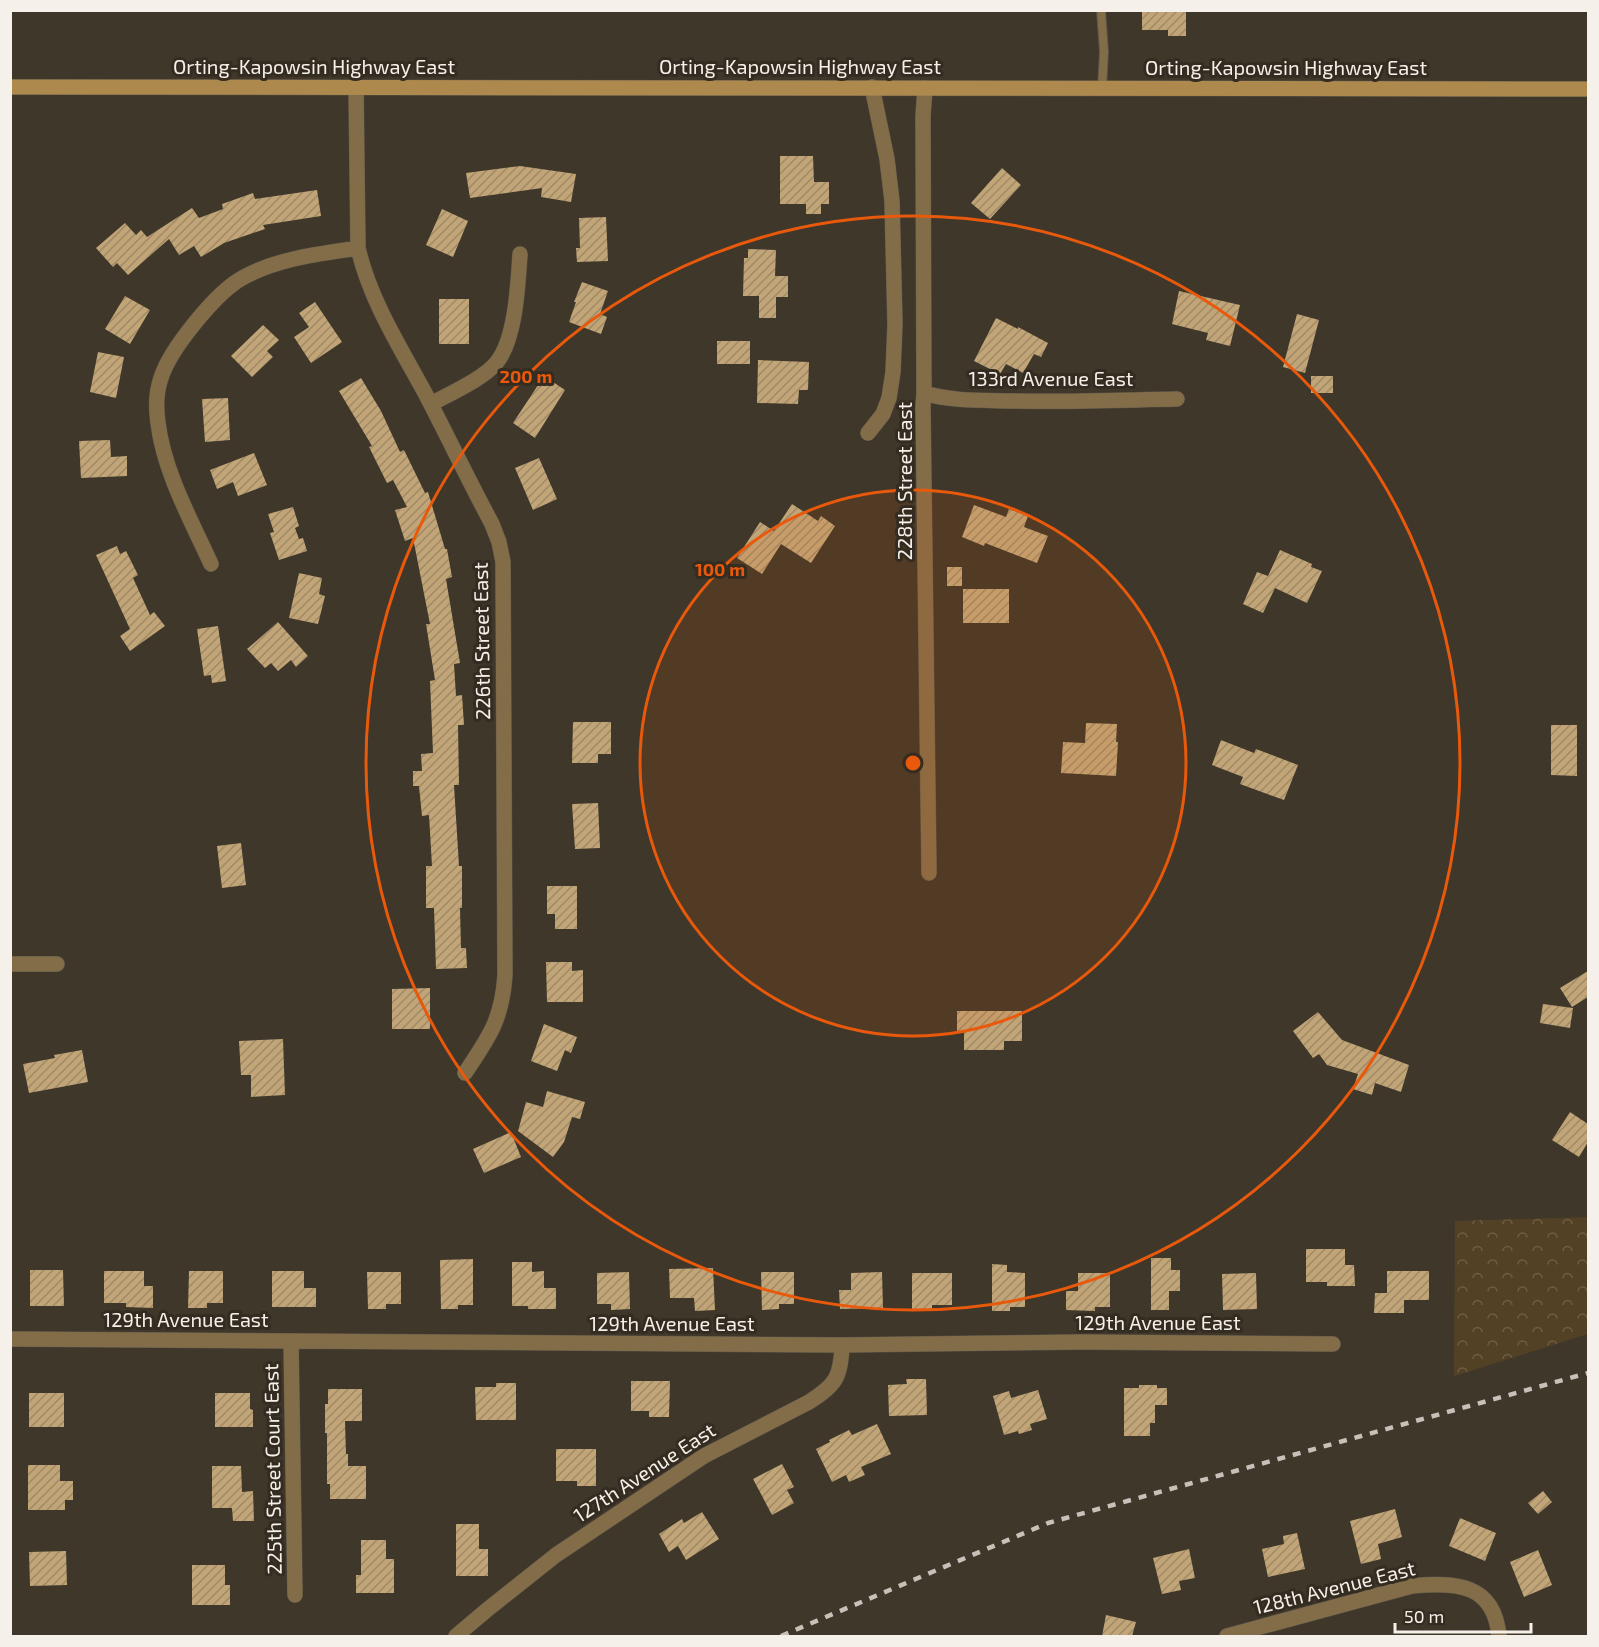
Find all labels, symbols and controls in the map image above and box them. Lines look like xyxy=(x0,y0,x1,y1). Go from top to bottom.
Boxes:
street label: Orting-Kapowsin Highway East xyxy=(173,54,455,78)
street label: Orting-Kapowsin Highway East xyxy=(659,54,941,78)
street label: Orting-Kapowsin Highway East xyxy=(1145,55,1427,79)
text: 200 m xyxy=(500,365,552,387)
street label: 133rd Avenue East xyxy=(969,366,1134,390)
street label: 228th Street East xyxy=(892,401,916,560)
text: 100 m xyxy=(695,558,745,580)
street label: 226th Street East xyxy=(468,562,494,720)
centre of rings xyxy=(903,753,923,773)
street label: 129th Avenue East xyxy=(103,1307,269,1331)
street label: 129th Avenue East xyxy=(1075,1310,1241,1334)
street label: 129th Avenue East xyxy=(589,1311,755,1335)
street label: 225th Street Court East xyxy=(258,1363,286,1575)
street label: 127th Avenue East xyxy=(569,1417,720,1527)
street label: 128th Avenue East xyxy=(1251,1555,1418,1619)
scale bar xyxy=(1395,1596,1532,1634)
text: 50 m xyxy=(1404,1605,1444,1627)

